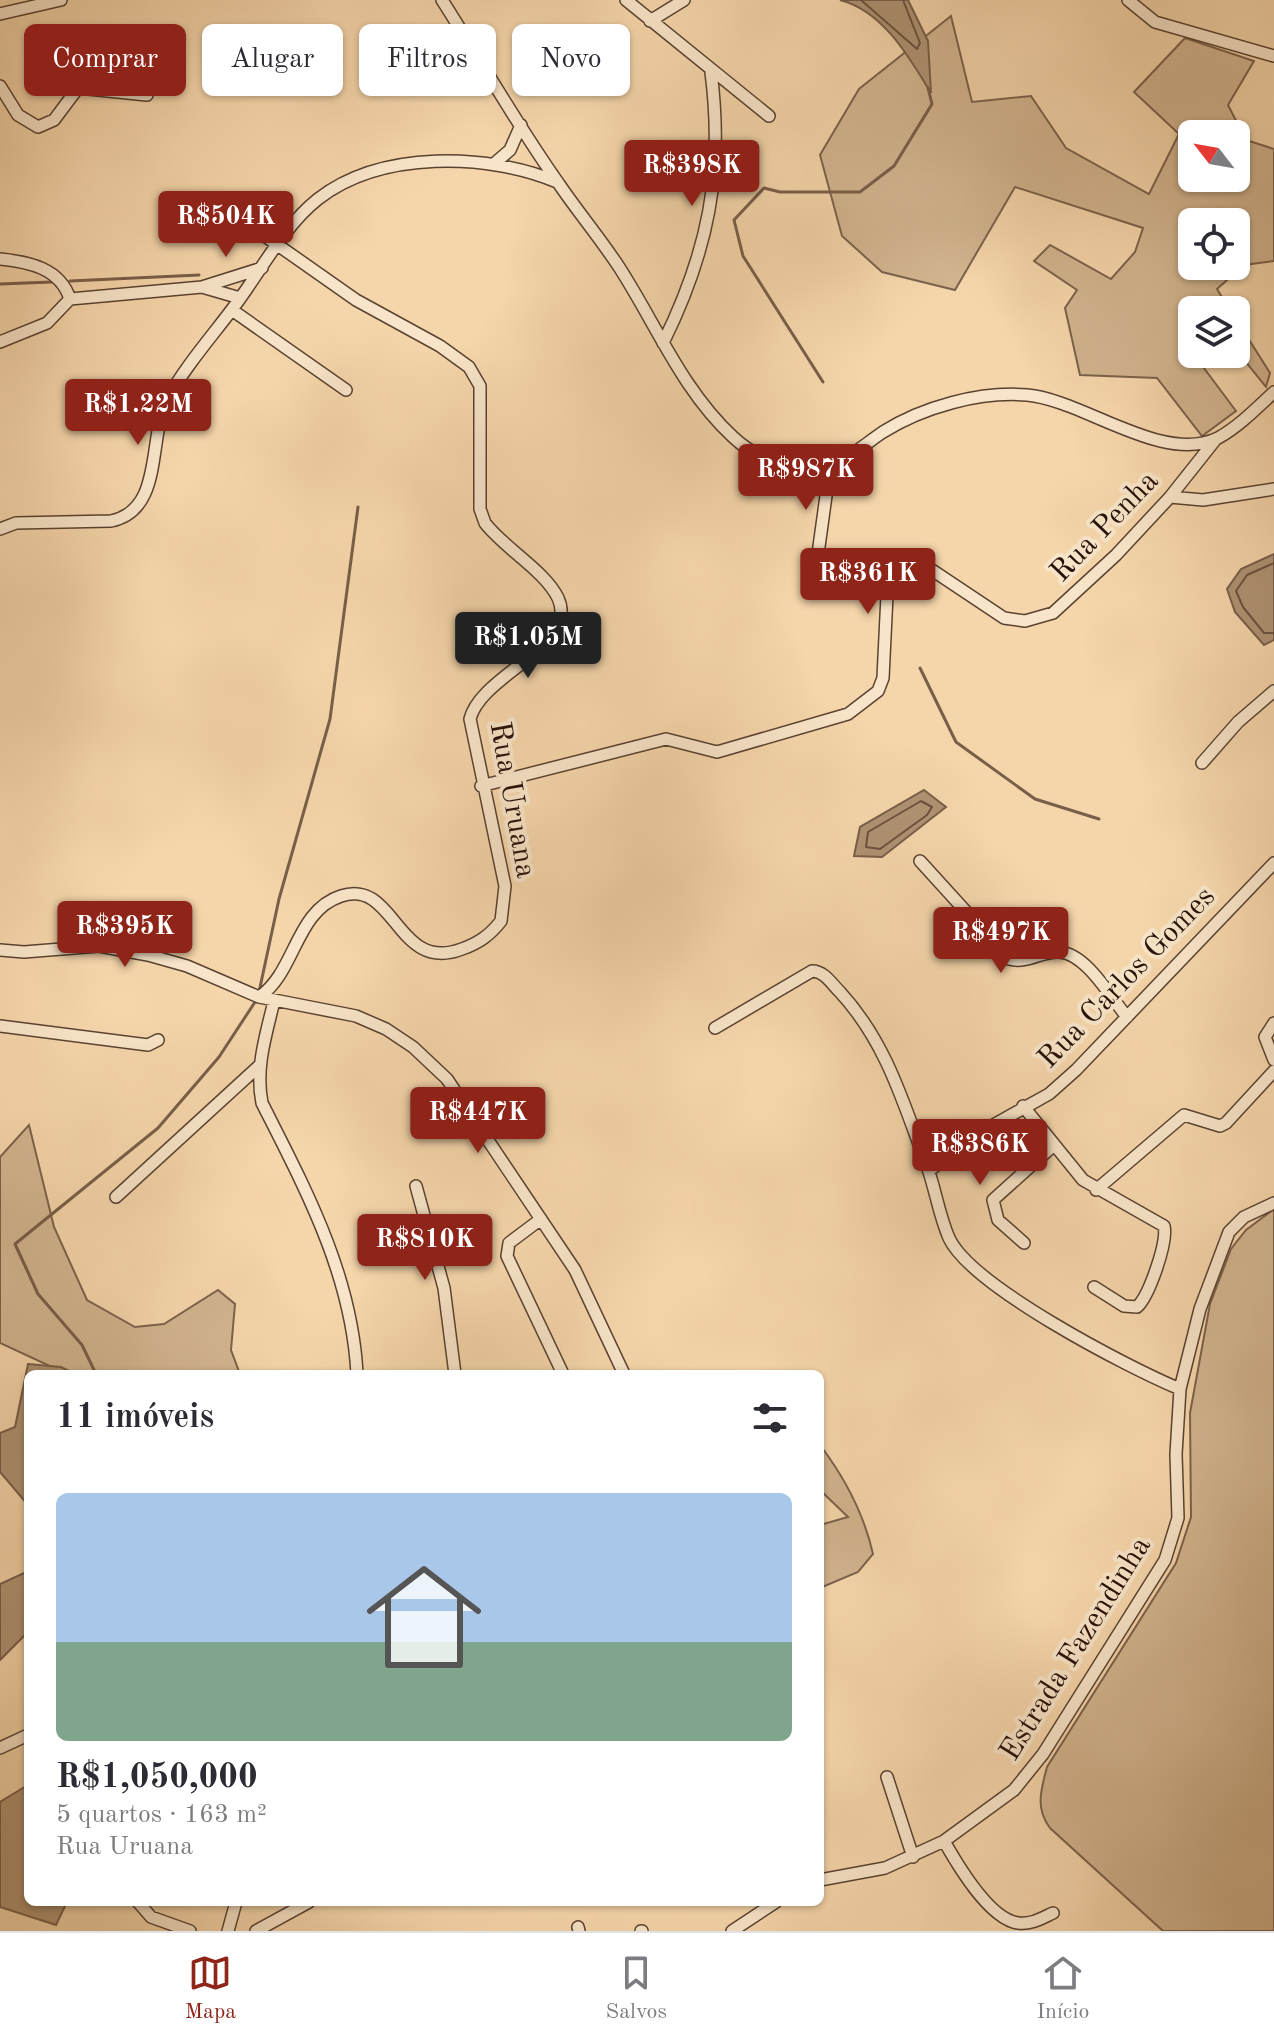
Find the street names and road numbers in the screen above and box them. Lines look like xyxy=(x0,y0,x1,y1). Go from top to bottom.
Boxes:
street label: Rua Penha xyxy=(1045,466,1165,588)
street label: Rua Uruana xyxy=(483,719,541,881)
street label: Rua Carlos Gomes xyxy=(1033,881,1221,1075)
street label: Estrada Fazendinha xyxy=(995,1532,1157,1766)

